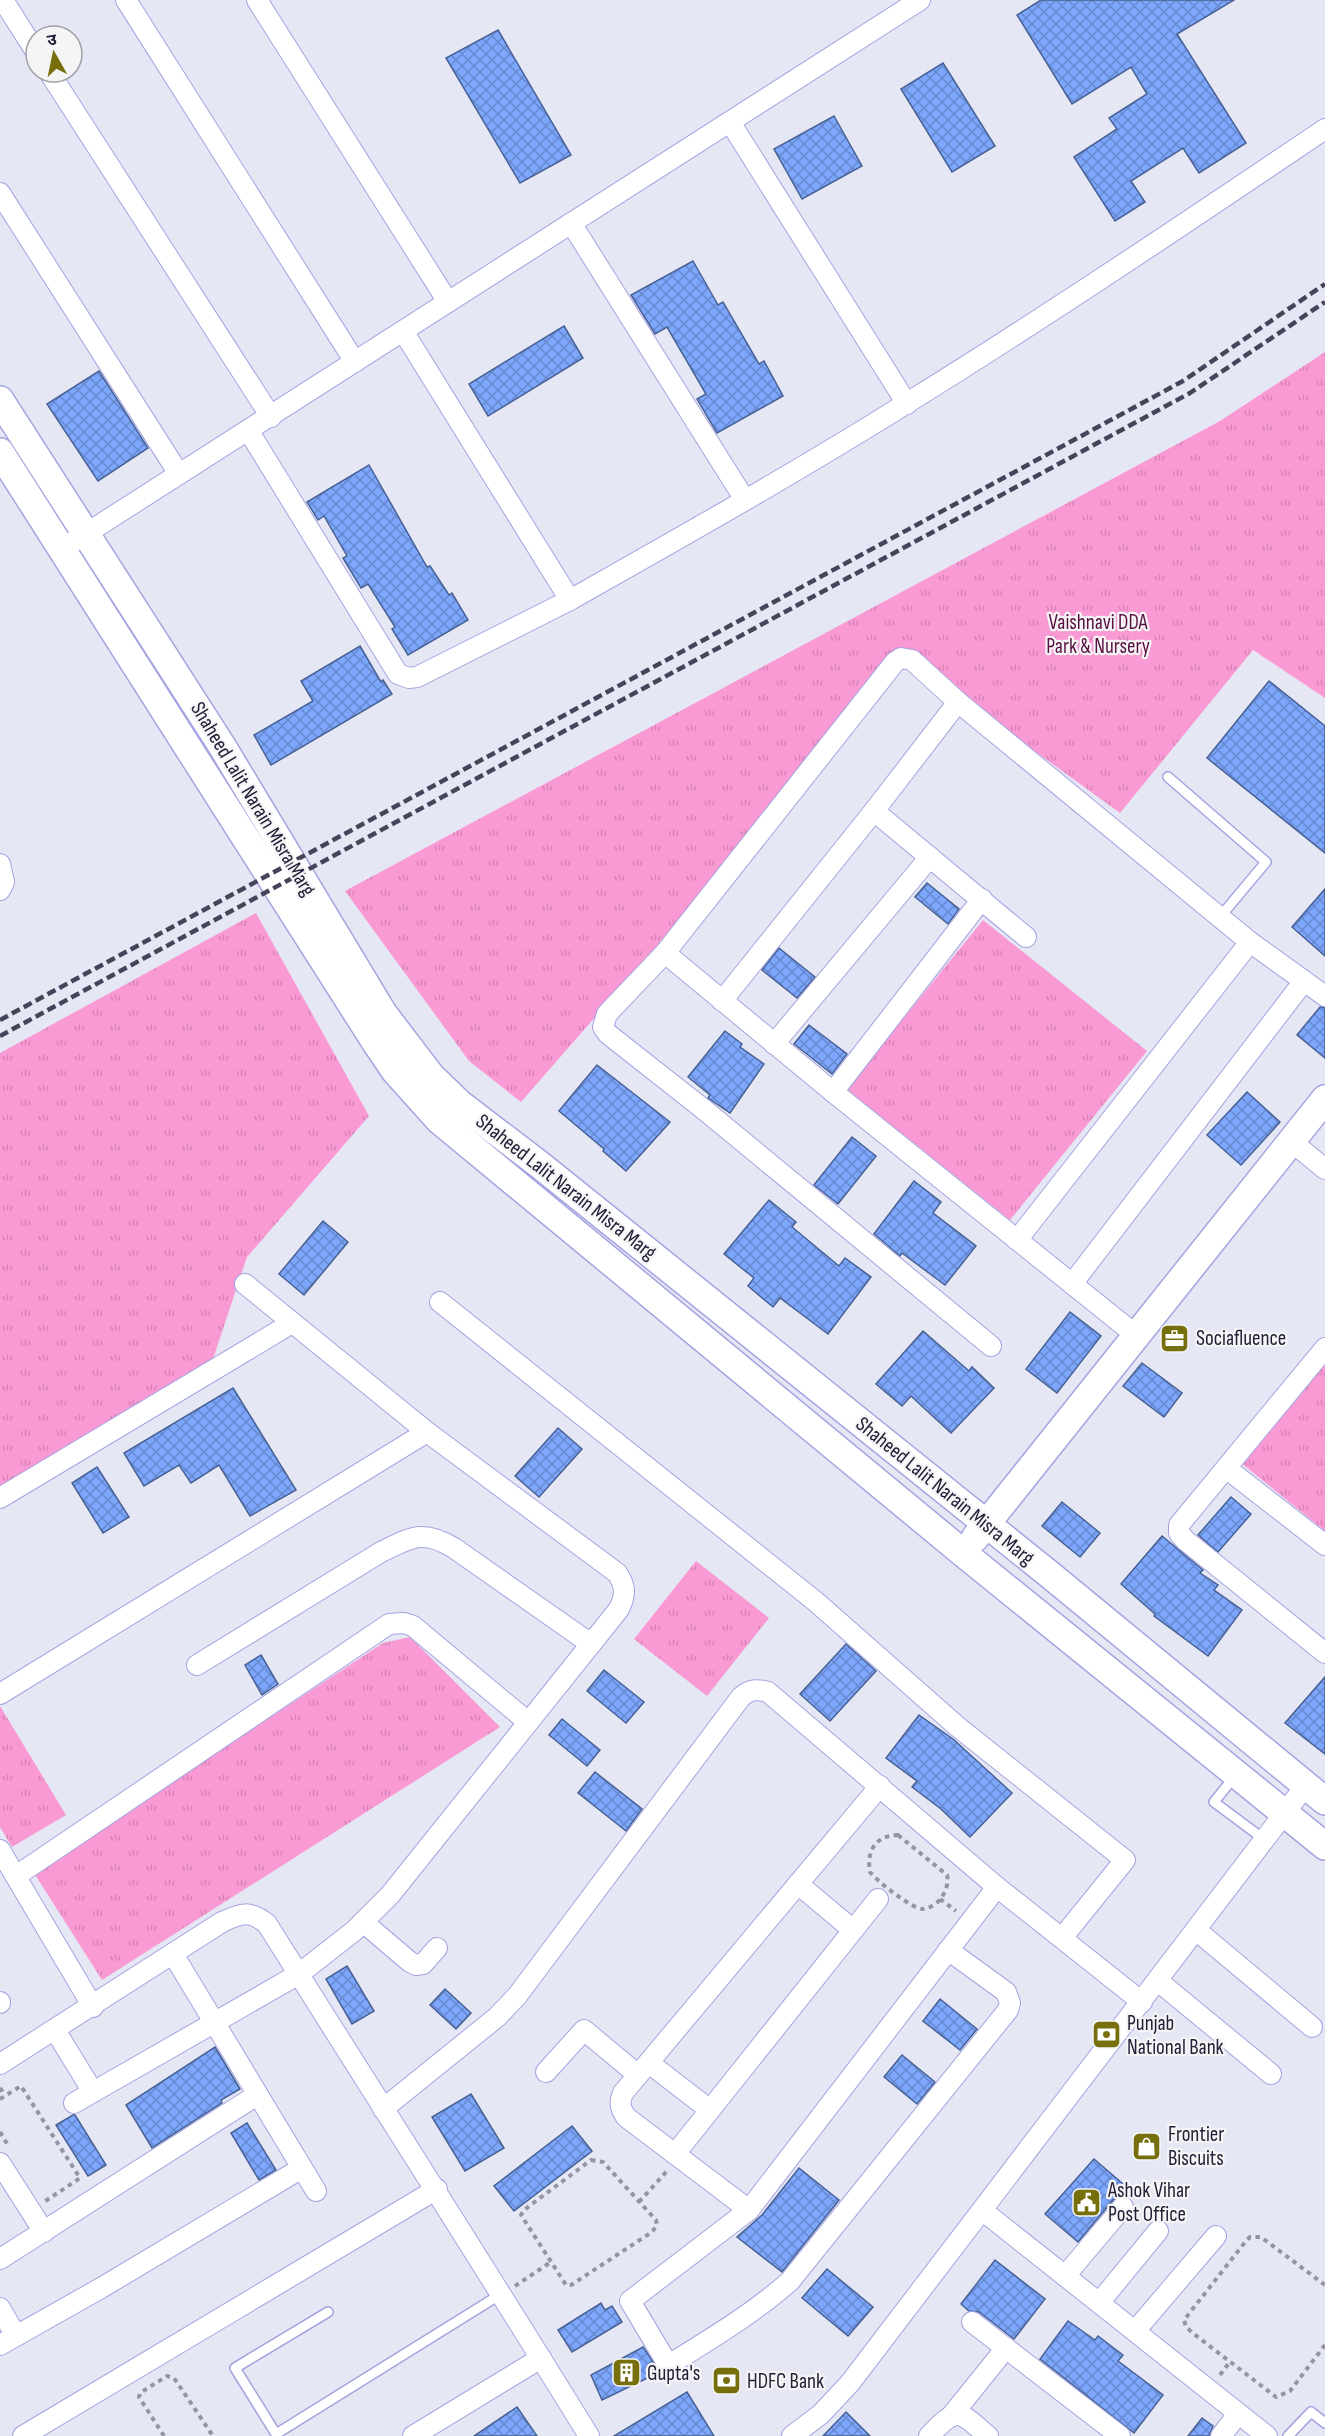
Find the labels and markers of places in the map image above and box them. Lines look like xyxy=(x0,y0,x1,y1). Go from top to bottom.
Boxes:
office icon: Sociafluence xyxy=(1159,1322,1191,1354)
place label: Sociafluence xyxy=(1196,1326,1286,1351)
place label: Punjab National Bank xyxy=(1127,2011,1224,2060)
bank icon: Punjab National Bank xyxy=(1090,2019,1122,2051)
place label: Frontier Biscuits xyxy=(1168,2122,1224,2171)
shop icon: Frontier Biscuits xyxy=(1131,2130,1163,2162)
place label: Ashok Vihar Post Office xyxy=(1107,2178,1190,2227)
public building icon: Ashok Vihar Post Office xyxy=(1071,2186,1103,2218)
building icon: Gupta's xyxy=(610,2357,642,2389)
place label: Gupta's xyxy=(647,2361,700,2386)
bank icon: HDFC Bank xyxy=(710,2365,742,2397)
place label: HDFC Bank xyxy=(747,2369,824,2394)

